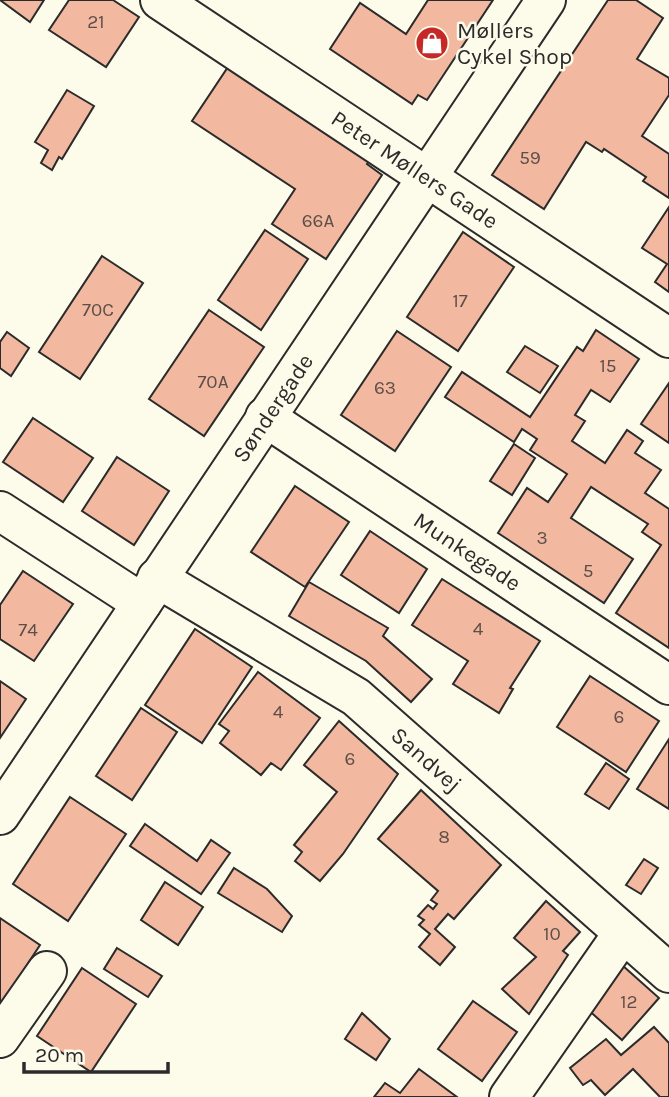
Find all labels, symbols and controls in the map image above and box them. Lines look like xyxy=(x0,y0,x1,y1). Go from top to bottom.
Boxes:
house number: 21 xyxy=(87,11,105,33)
place label: Møllers Cykel Shop xyxy=(457,17,572,70)
shop icon: Møllers Cykel Shop xyxy=(413,24,451,62)
street label: Peter Møllers Gade xyxy=(326,104,503,234)
house number: 59 xyxy=(519,147,541,169)
house number: 66A xyxy=(302,210,334,232)
house number: 17 xyxy=(452,290,468,312)
house number: 70C xyxy=(82,299,114,321)
street label: Søndergade xyxy=(227,349,319,467)
house number: 15 xyxy=(599,355,617,377)
house number: 70A xyxy=(197,371,229,393)
house number: 63 xyxy=(374,377,396,399)
street label: Munkegade xyxy=(409,506,526,597)
house number: 3 xyxy=(536,527,548,549)
house number: 5 xyxy=(583,560,593,582)
house number: 4 xyxy=(473,618,484,640)
house number: 74 xyxy=(18,619,38,641)
house number: 4 xyxy=(273,701,284,723)
house number: 6 xyxy=(614,706,624,728)
street label: Sandvej xyxy=(386,721,467,797)
house number: 6 xyxy=(345,748,355,770)
house number: 8 xyxy=(438,826,450,848)
house number: 10 xyxy=(543,923,561,945)
house number: 12 xyxy=(620,991,638,1013)
scale bar xyxy=(24,1030,168,1074)
text: 20 m xyxy=(35,1043,84,1067)

